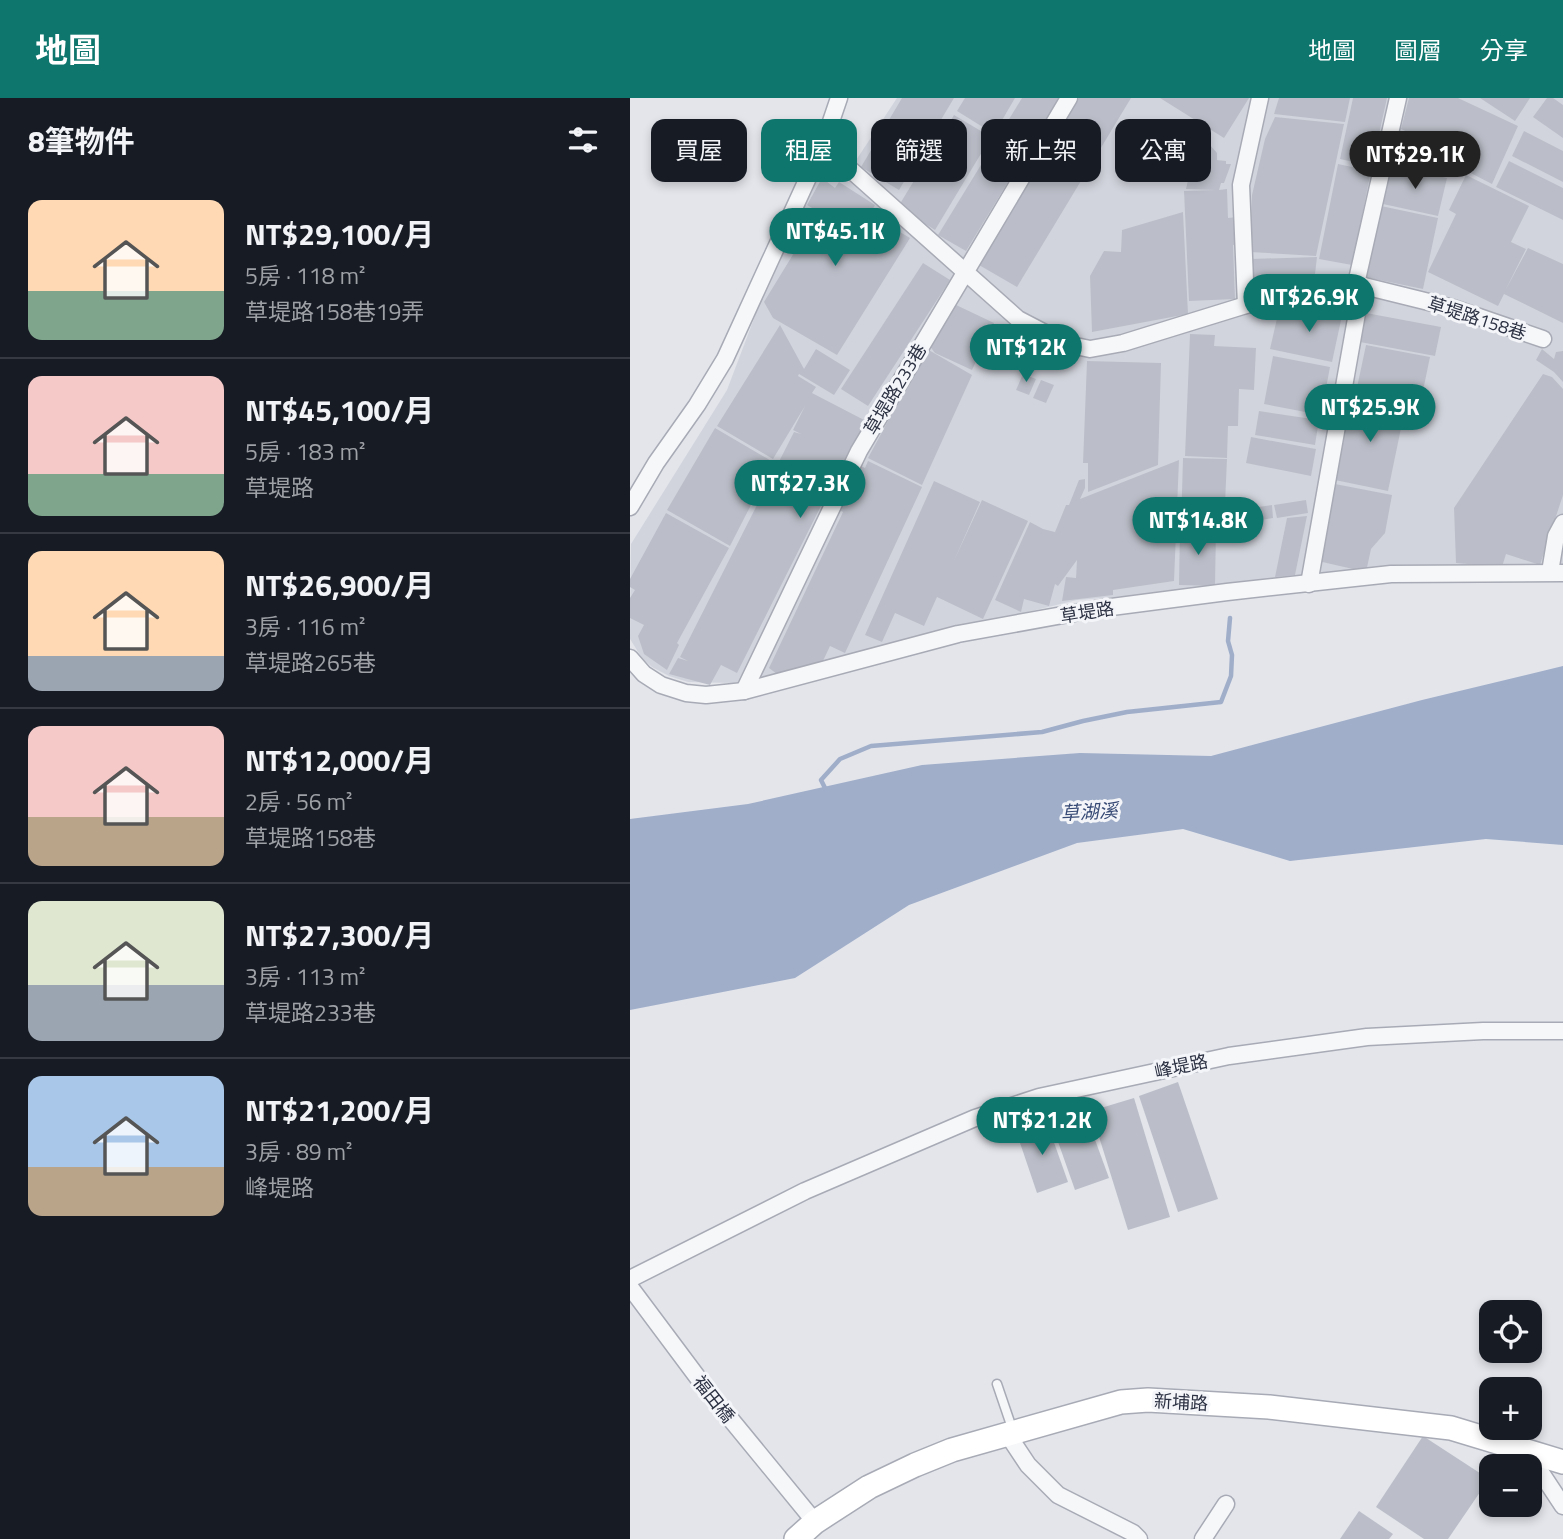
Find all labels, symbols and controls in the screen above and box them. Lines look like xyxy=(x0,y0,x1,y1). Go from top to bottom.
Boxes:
text: 地圖 xyxy=(35,25,101,75)
text: 地圖 xyxy=(1308,32,1356,68)
text: 圖層 xyxy=(1394,32,1442,68)
text: 分享 xyxy=(1480,32,1528,68)
text: 8筆物件 xyxy=(28,118,135,164)
chip: 買屋 xyxy=(651,119,747,182)
chip: 租屋 xyxy=(761,119,857,182)
chip: 篩選 xyxy=(871,119,967,182)
chip: 新上架 xyxy=(981,119,1101,182)
chip: 公寓 xyxy=(1115,119,1211,182)
icon: filters xyxy=(564,121,602,159)
pin: NT$29.1K xyxy=(1343,132,1487,191)
text: NT$29.1K xyxy=(1365,136,1465,171)
pin: NT$45.1K xyxy=(763,208,907,268)
text: NT$29,100/月 xyxy=(245,211,434,257)
text: NT$45.1K xyxy=(785,213,885,248)
icon: home xyxy=(84,228,168,312)
text: 5房 · 118 m² xyxy=(245,258,365,293)
pin: NT$26.9K xyxy=(1237,274,1381,334)
text: NT$26.9K xyxy=(1259,279,1359,314)
street label: 草堤路158巷 xyxy=(1424,289,1530,347)
text: 草堤路158巷19弄 xyxy=(245,294,424,329)
pin: NT$12K xyxy=(969,324,1083,384)
text: NT$12K xyxy=(986,329,1066,364)
street label: 草堤路233巷 xyxy=(857,338,933,440)
pin: NT$25.9K xyxy=(1298,384,1442,444)
text: NT$45,100/月 xyxy=(245,387,434,433)
text: NT$25.9K xyxy=(1320,389,1420,424)
icon: home xyxy=(84,404,168,488)
text: 5房 · 183 m² xyxy=(245,434,365,469)
pin: NT$27.3K xyxy=(728,460,872,520)
text: NT$27.3K xyxy=(750,465,850,500)
text: 草堤路 xyxy=(245,470,314,505)
pin: NT$14.8K xyxy=(1126,498,1270,557)
text: NT$14.8K xyxy=(1148,502,1248,537)
text: NT$26,900/月 xyxy=(245,562,434,608)
icon: home xyxy=(84,579,168,663)
street label: 草堤路 xyxy=(1058,594,1116,630)
text: 3房 · 116 m² xyxy=(245,609,365,644)
text: 草堤路265巷 xyxy=(245,645,376,680)
text: NT$12,000/月 xyxy=(245,737,434,783)
icon: home xyxy=(84,754,168,838)
text: 2房 · 56 m² xyxy=(245,784,352,819)
water label: 草湖溪 xyxy=(1060,795,1121,827)
text: 草堤路158巷 xyxy=(245,820,376,855)
text: NT$27,300/月 xyxy=(245,912,434,958)
icon: home xyxy=(84,929,168,1013)
text: 3房 · 113 m² xyxy=(245,959,365,994)
text: 草堤路233巷 xyxy=(245,995,376,1030)
street label: 峰堤路 xyxy=(1152,1047,1210,1085)
text: NT$21,200/月 xyxy=(245,1087,434,1133)
pin: NT$21.2K xyxy=(970,1098,1114,1157)
text: NT$21.2K xyxy=(992,1102,1092,1137)
icon: home xyxy=(84,1104,168,1188)
text: 3房 · 89 m² xyxy=(245,1134,352,1169)
text: 峰堤路 xyxy=(245,1170,314,1205)
map controls xyxy=(1479,1300,1542,1517)
button: locate xyxy=(1479,1300,1542,1363)
street label: 福田橋 xyxy=(687,1369,741,1429)
button: + xyxy=(1479,1377,1542,1440)
street label: 新埔路 xyxy=(1153,1387,1209,1417)
button: − xyxy=(1479,1454,1542,1517)

